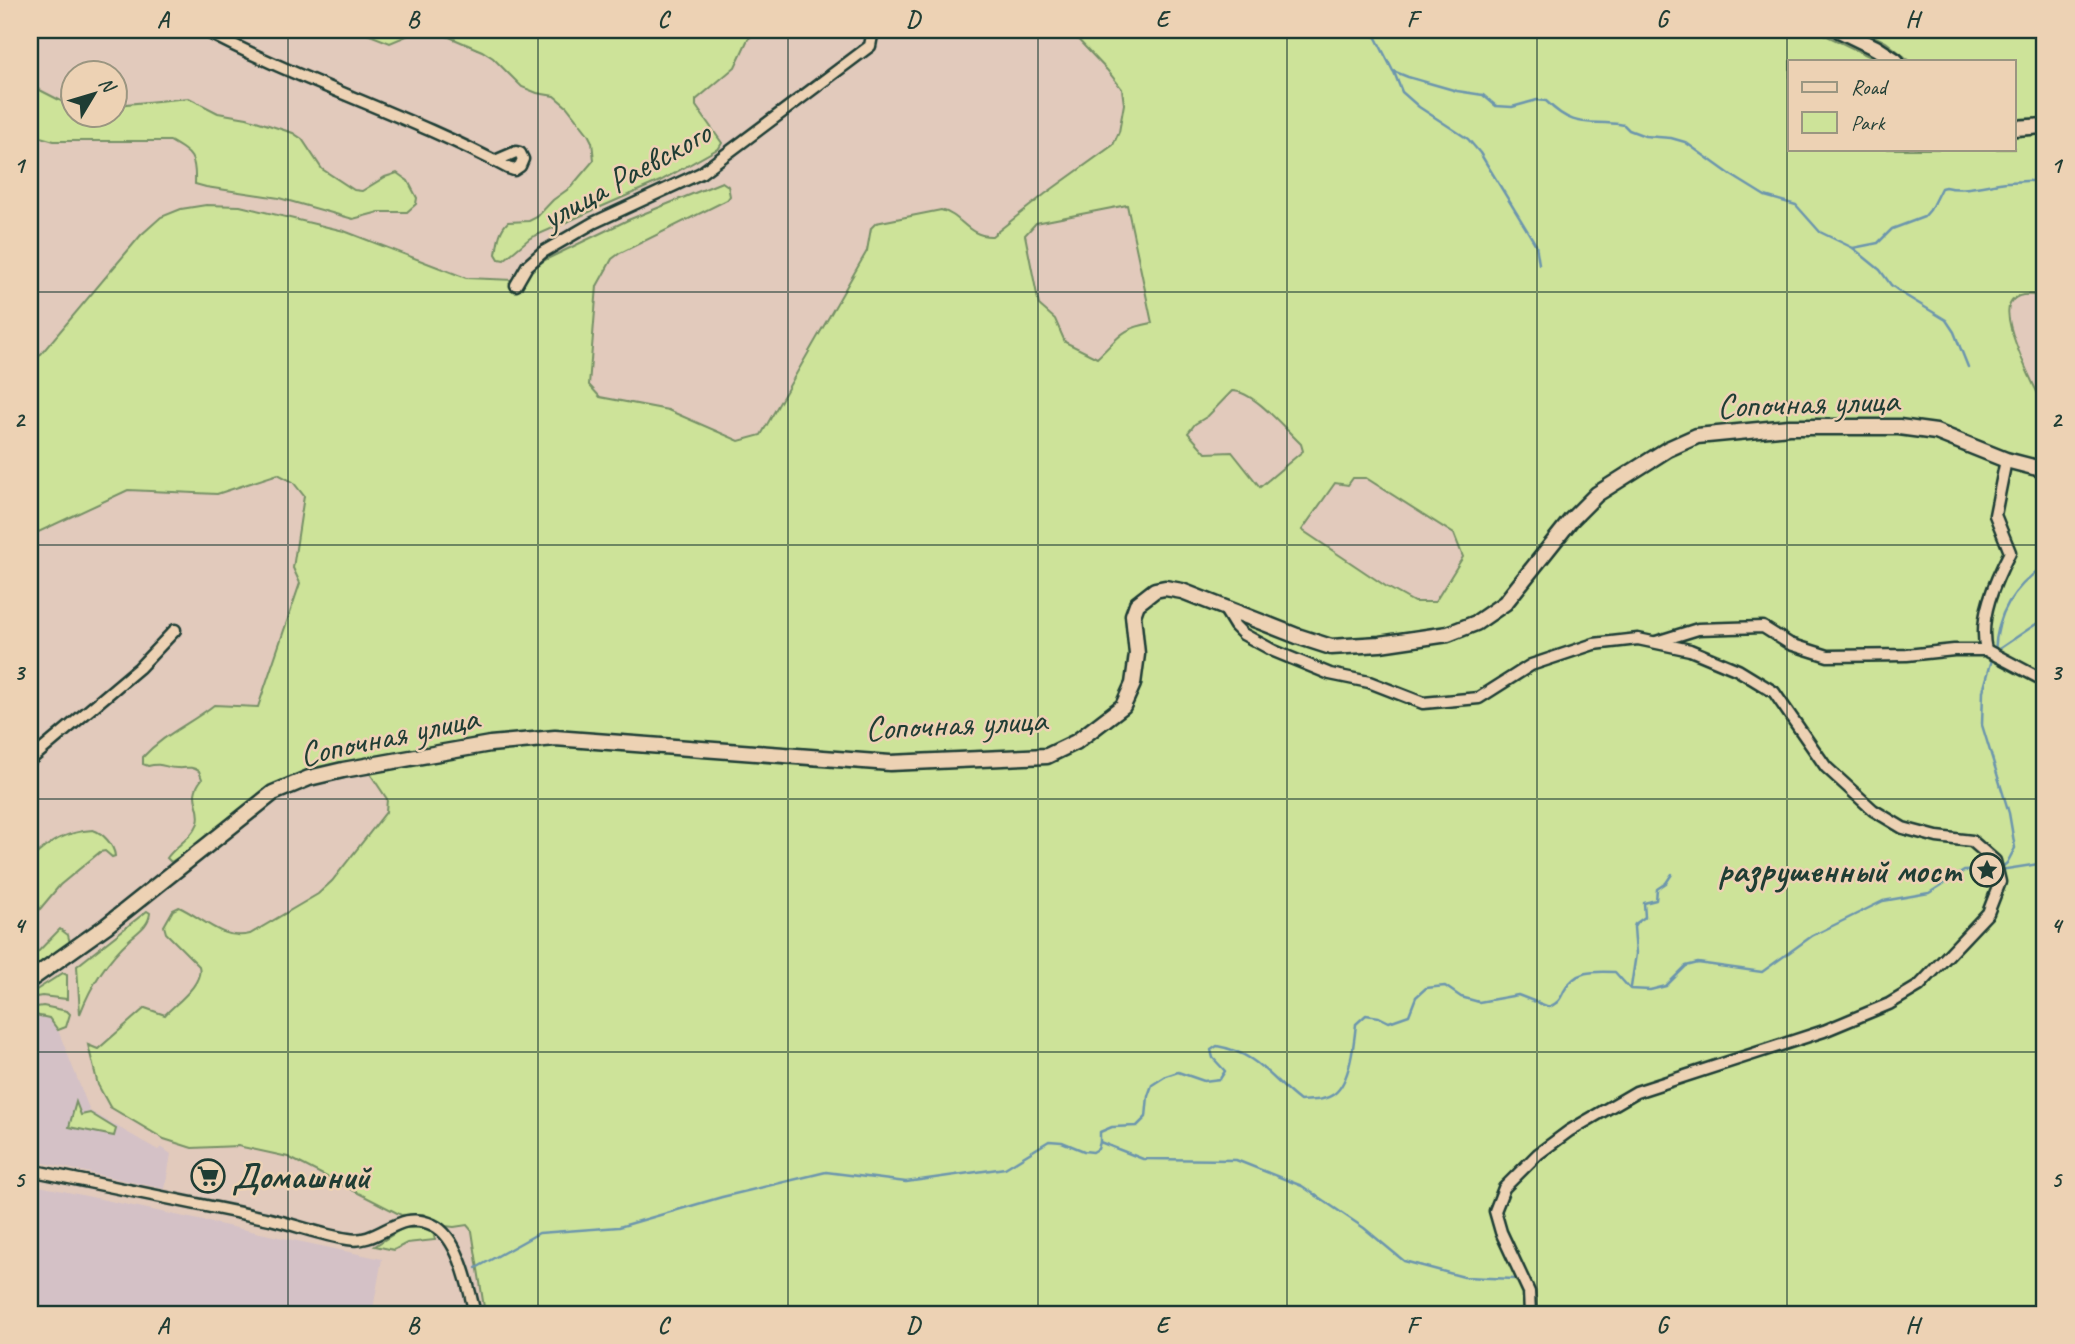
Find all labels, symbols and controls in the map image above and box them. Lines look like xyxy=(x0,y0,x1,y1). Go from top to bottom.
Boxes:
text: A xyxy=(157,5,171,34)
text: B xyxy=(407,5,421,34)
text: C xyxy=(658,5,672,34)
text: D xyxy=(906,5,922,34)
text: E xyxy=(1156,5,1172,34)
text: F xyxy=(1407,5,1423,34)
text: G xyxy=(1656,5,1671,34)
text: H xyxy=(1905,5,1923,34)
north arrow xyxy=(60,60,130,130)
legend xyxy=(1788,60,2016,150)
text: N xyxy=(94,72,122,99)
text: Road xyxy=(1851,74,1890,100)
street label: улица Раевского xyxy=(532,109,720,241)
text: Park xyxy=(1851,110,1886,136)
text: 1 xyxy=(14,151,27,180)
text: 1 xyxy=(2051,151,2064,180)
street label: Сопочная улица xyxy=(1716,377,1902,429)
text: 2 xyxy=(14,405,27,434)
text: 2 xyxy=(2051,405,2064,434)
text: 3 xyxy=(14,658,27,687)
text: 3 xyxy=(2051,658,2064,687)
street label: Сопочная улица xyxy=(295,695,485,777)
street label: Сопочная улица xyxy=(864,697,1051,751)
place label: разрушенный мост xyxy=(1718,848,1963,893)
place icon: разрушенный мост xyxy=(1968,851,2006,889)
text: 4 xyxy=(14,911,27,940)
text: 4 xyxy=(2051,911,2064,940)
place label: Домашний xyxy=(232,1154,372,1199)
supermarket icon: Домашний xyxy=(189,1157,227,1195)
text: 5 xyxy=(14,1165,26,1194)
text: 5 xyxy=(2051,1165,2063,1194)
text: A xyxy=(157,1311,171,1340)
text: B xyxy=(407,1311,421,1340)
text: C xyxy=(658,1311,672,1340)
text: D xyxy=(906,1311,922,1340)
text: E xyxy=(1156,1311,1172,1340)
text: F xyxy=(1407,1311,1423,1340)
text: G xyxy=(1656,1311,1671,1340)
text: H xyxy=(1905,1311,1923,1340)

